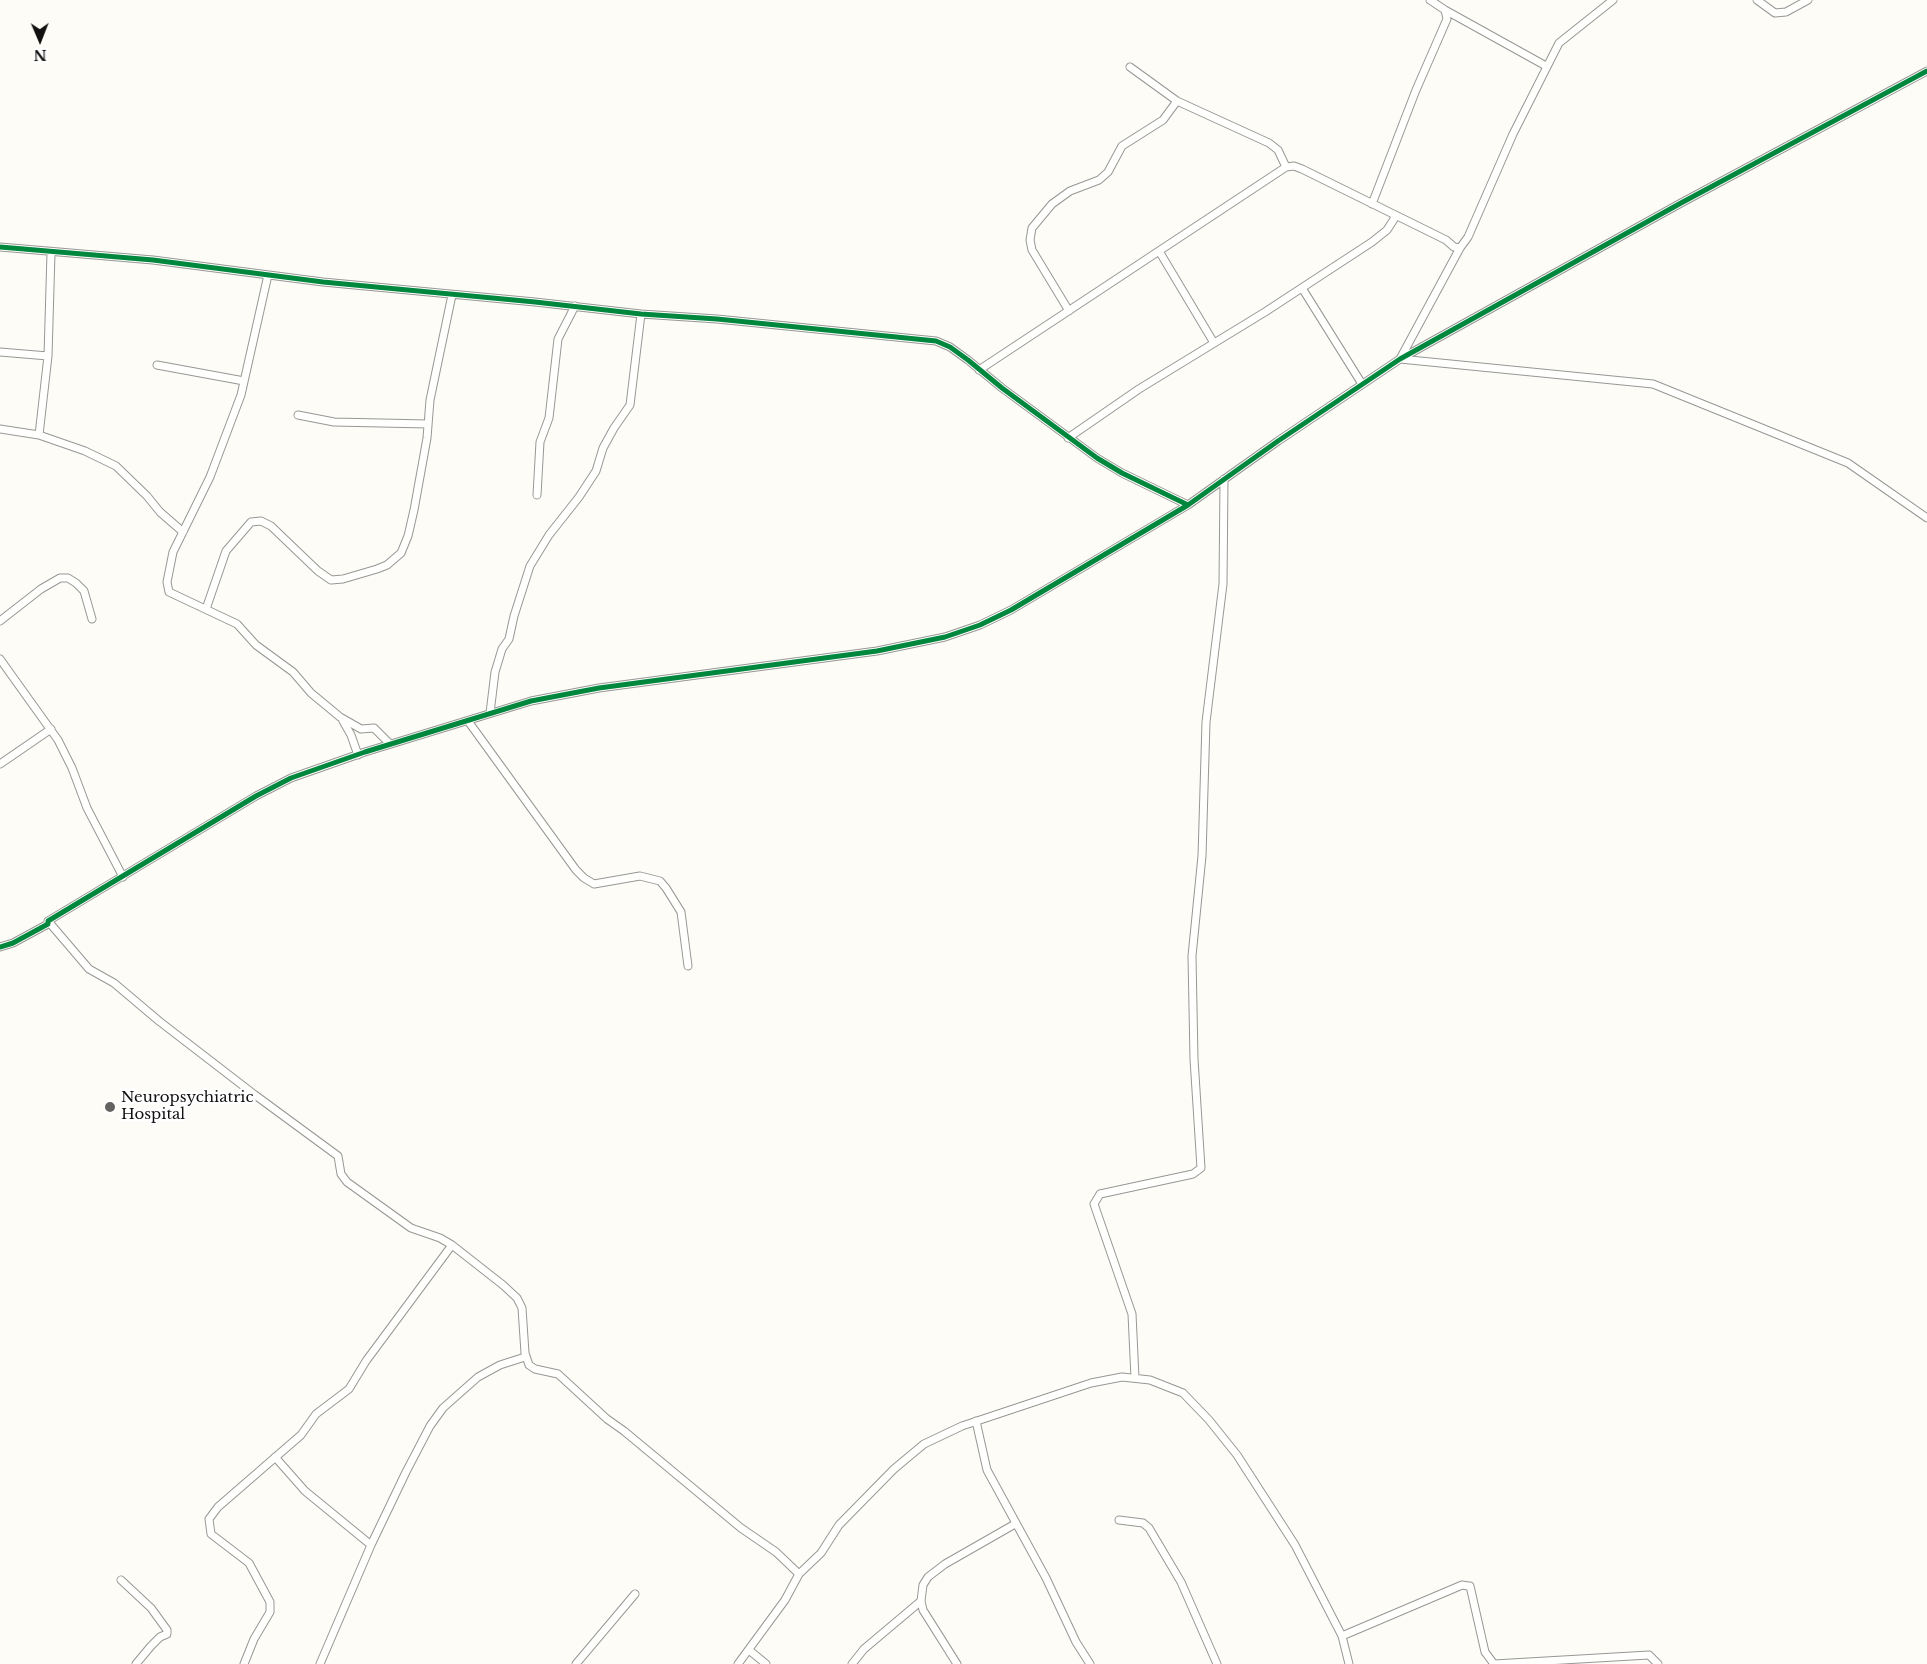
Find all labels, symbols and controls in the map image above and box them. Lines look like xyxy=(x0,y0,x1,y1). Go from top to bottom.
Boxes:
north arrow xyxy=(15,15,65,65)
text: N xyxy=(34,46,47,64)
place label: Neuropsychiatric Hospital xyxy=(121,1089,253,1124)
marker: Neuropsychiatric Hospital xyxy=(103,1100,117,1114)

